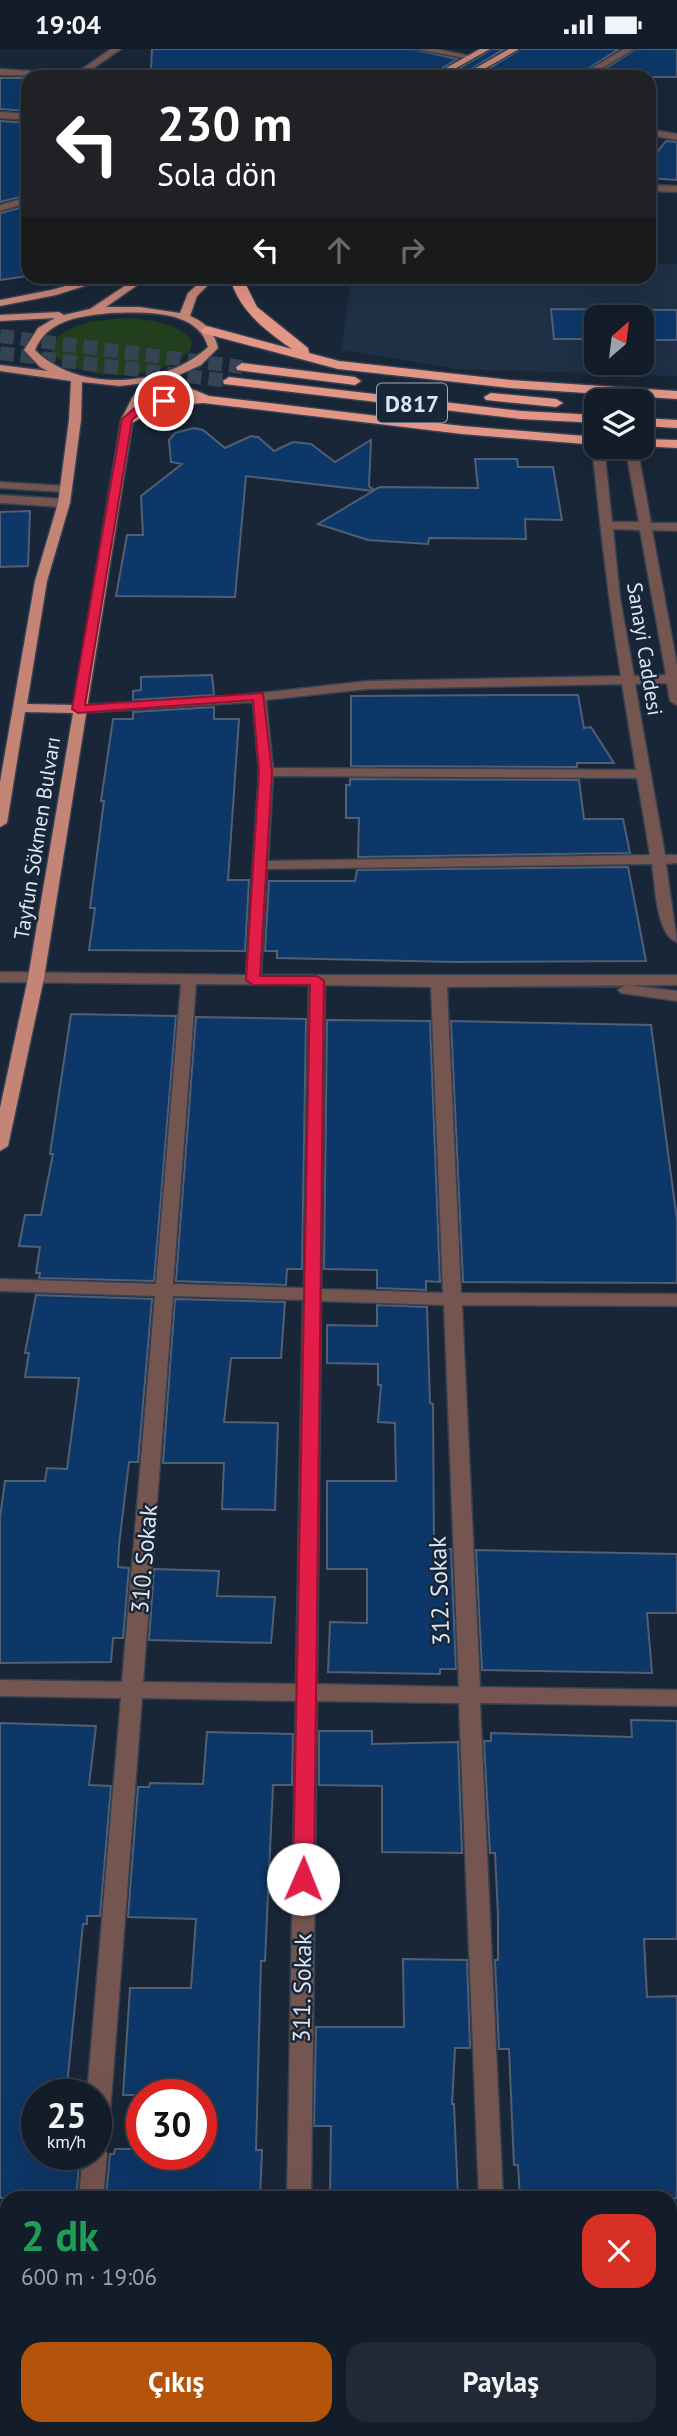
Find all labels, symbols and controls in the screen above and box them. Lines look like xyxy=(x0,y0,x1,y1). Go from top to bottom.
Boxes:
text: 19:04 xyxy=(35,8,101,41)
text: 230 m xyxy=(157,91,292,155)
icon: left xyxy=(42,98,133,189)
text: Sola dön xyxy=(157,153,277,195)
icon: left xyxy=(247,231,285,269)
icon: ahead xyxy=(320,231,358,269)
icon: right xyxy=(393,231,431,269)
north arrow xyxy=(584,305,654,375)
map controls xyxy=(584,305,654,459)
pin xyxy=(134,371,194,431)
icon: arrive xyxy=(145,382,183,420)
road number: D817 xyxy=(377,383,447,423)
button: layers xyxy=(584,389,654,459)
street label: Sanayi Caddesi xyxy=(621,581,669,717)
street label: Tayfun Sökmen Bulvarı xyxy=(8,735,66,941)
street label: 310. Sokak xyxy=(124,1503,164,1615)
street label: 312. Sokak xyxy=(422,1535,456,1646)
position arrow xyxy=(266,1842,340,1916)
street label: 311. Sokak xyxy=(286,1933,318,2043)
speed limit sign: 30 xyxy=(126,2079,217,2170)
text: 25 xyxy=(47,2092,86,2138)
text: km/h xyxy=(47,2130,86,2153)
text: 2 dk xyxy=(21,2208,99,2263)
button: close xyxy=(582,2214,656,2288)
text: 600 m · 19:06 xyxy=(21,2262,157,2291)
button: Çıkış xyxy=(21,2342,332,2422)
button: Paylaş xyxy=(346,2342,656,2422)

